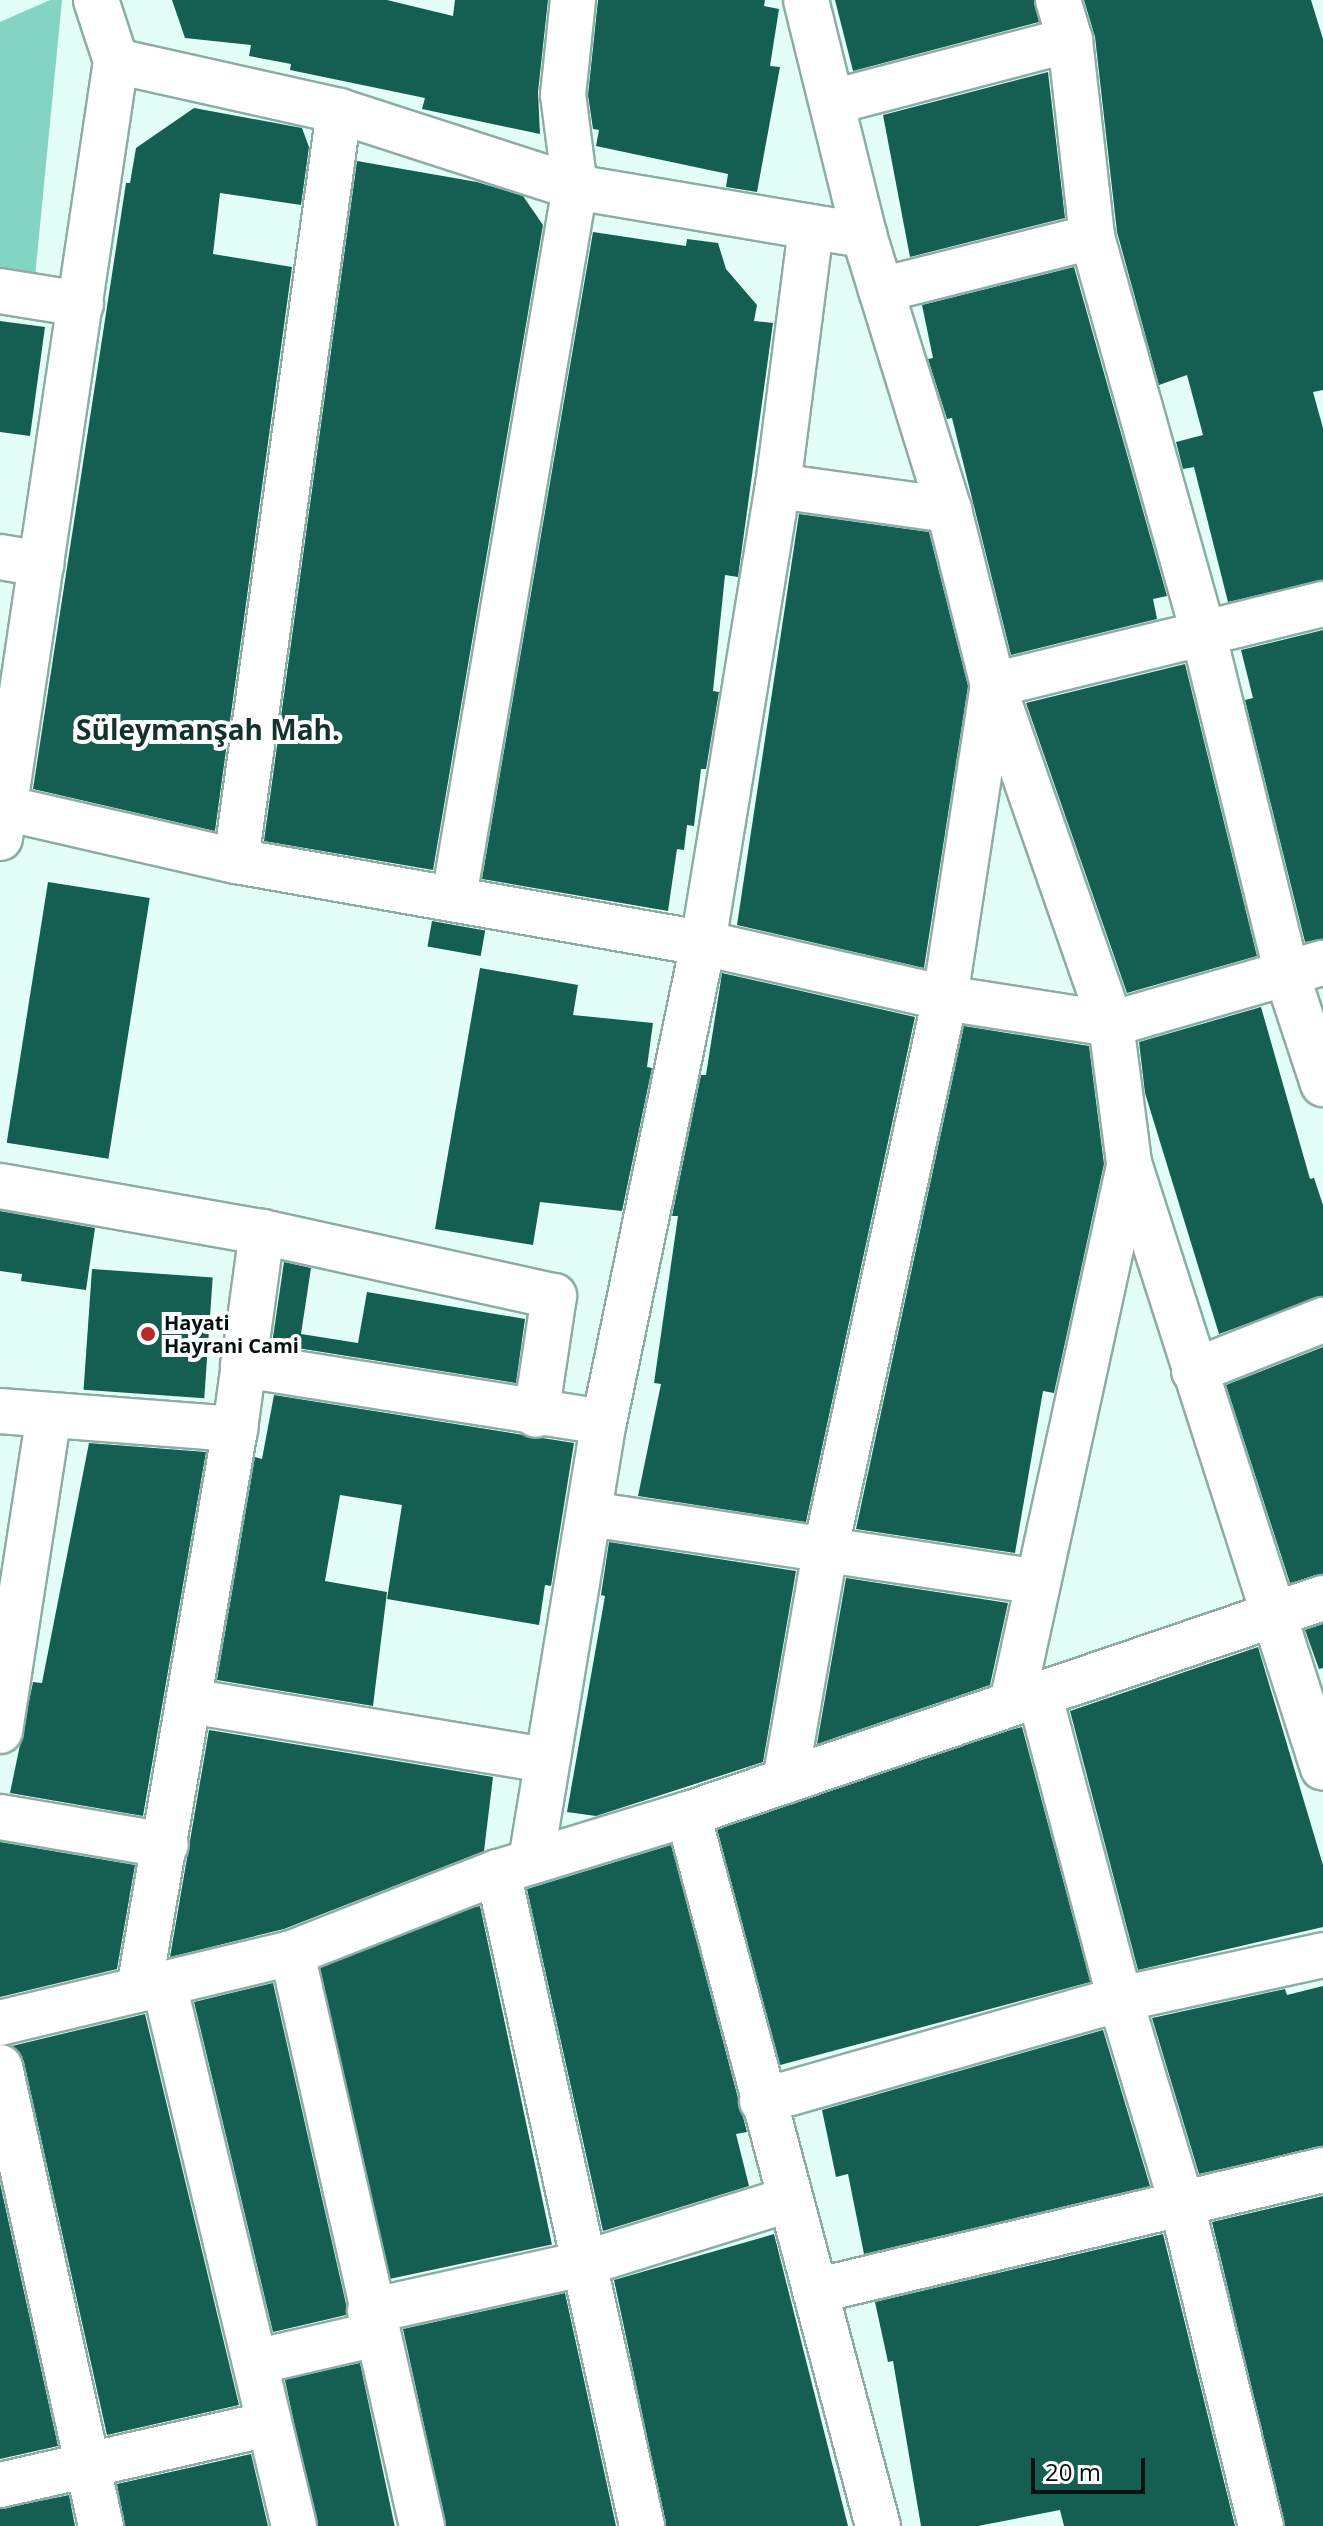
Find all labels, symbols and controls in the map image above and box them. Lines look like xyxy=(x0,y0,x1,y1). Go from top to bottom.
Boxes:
district label: Süleymanşah Mah. xyxy=(76,712,340,746)
place label: Hayati Hayrani Cami xyxy=(164,1310,299,1357)
marker: Hayati Hayrani Cami xyxy=(139,1325,157,1343)
scale bar xyxy=(1035,2442,1149,2492)
text: 20 m xyxy=(1045,2455,1101,2488)

